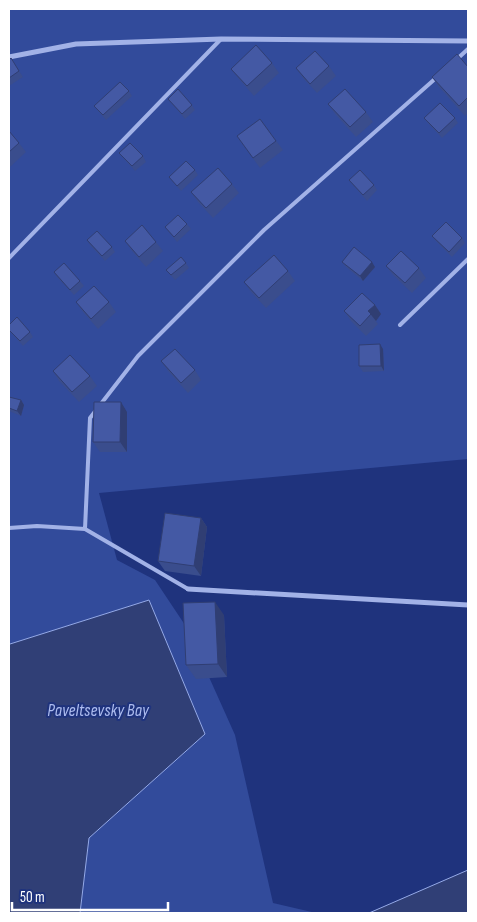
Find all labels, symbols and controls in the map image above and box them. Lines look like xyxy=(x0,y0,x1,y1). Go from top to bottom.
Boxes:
water label: Paveltsevsky Bay xyxy=(47,700,150,721)
scale bar xyxy=(12,880,169,912)
text: 50 m xyxy=(20,888,45,907)

